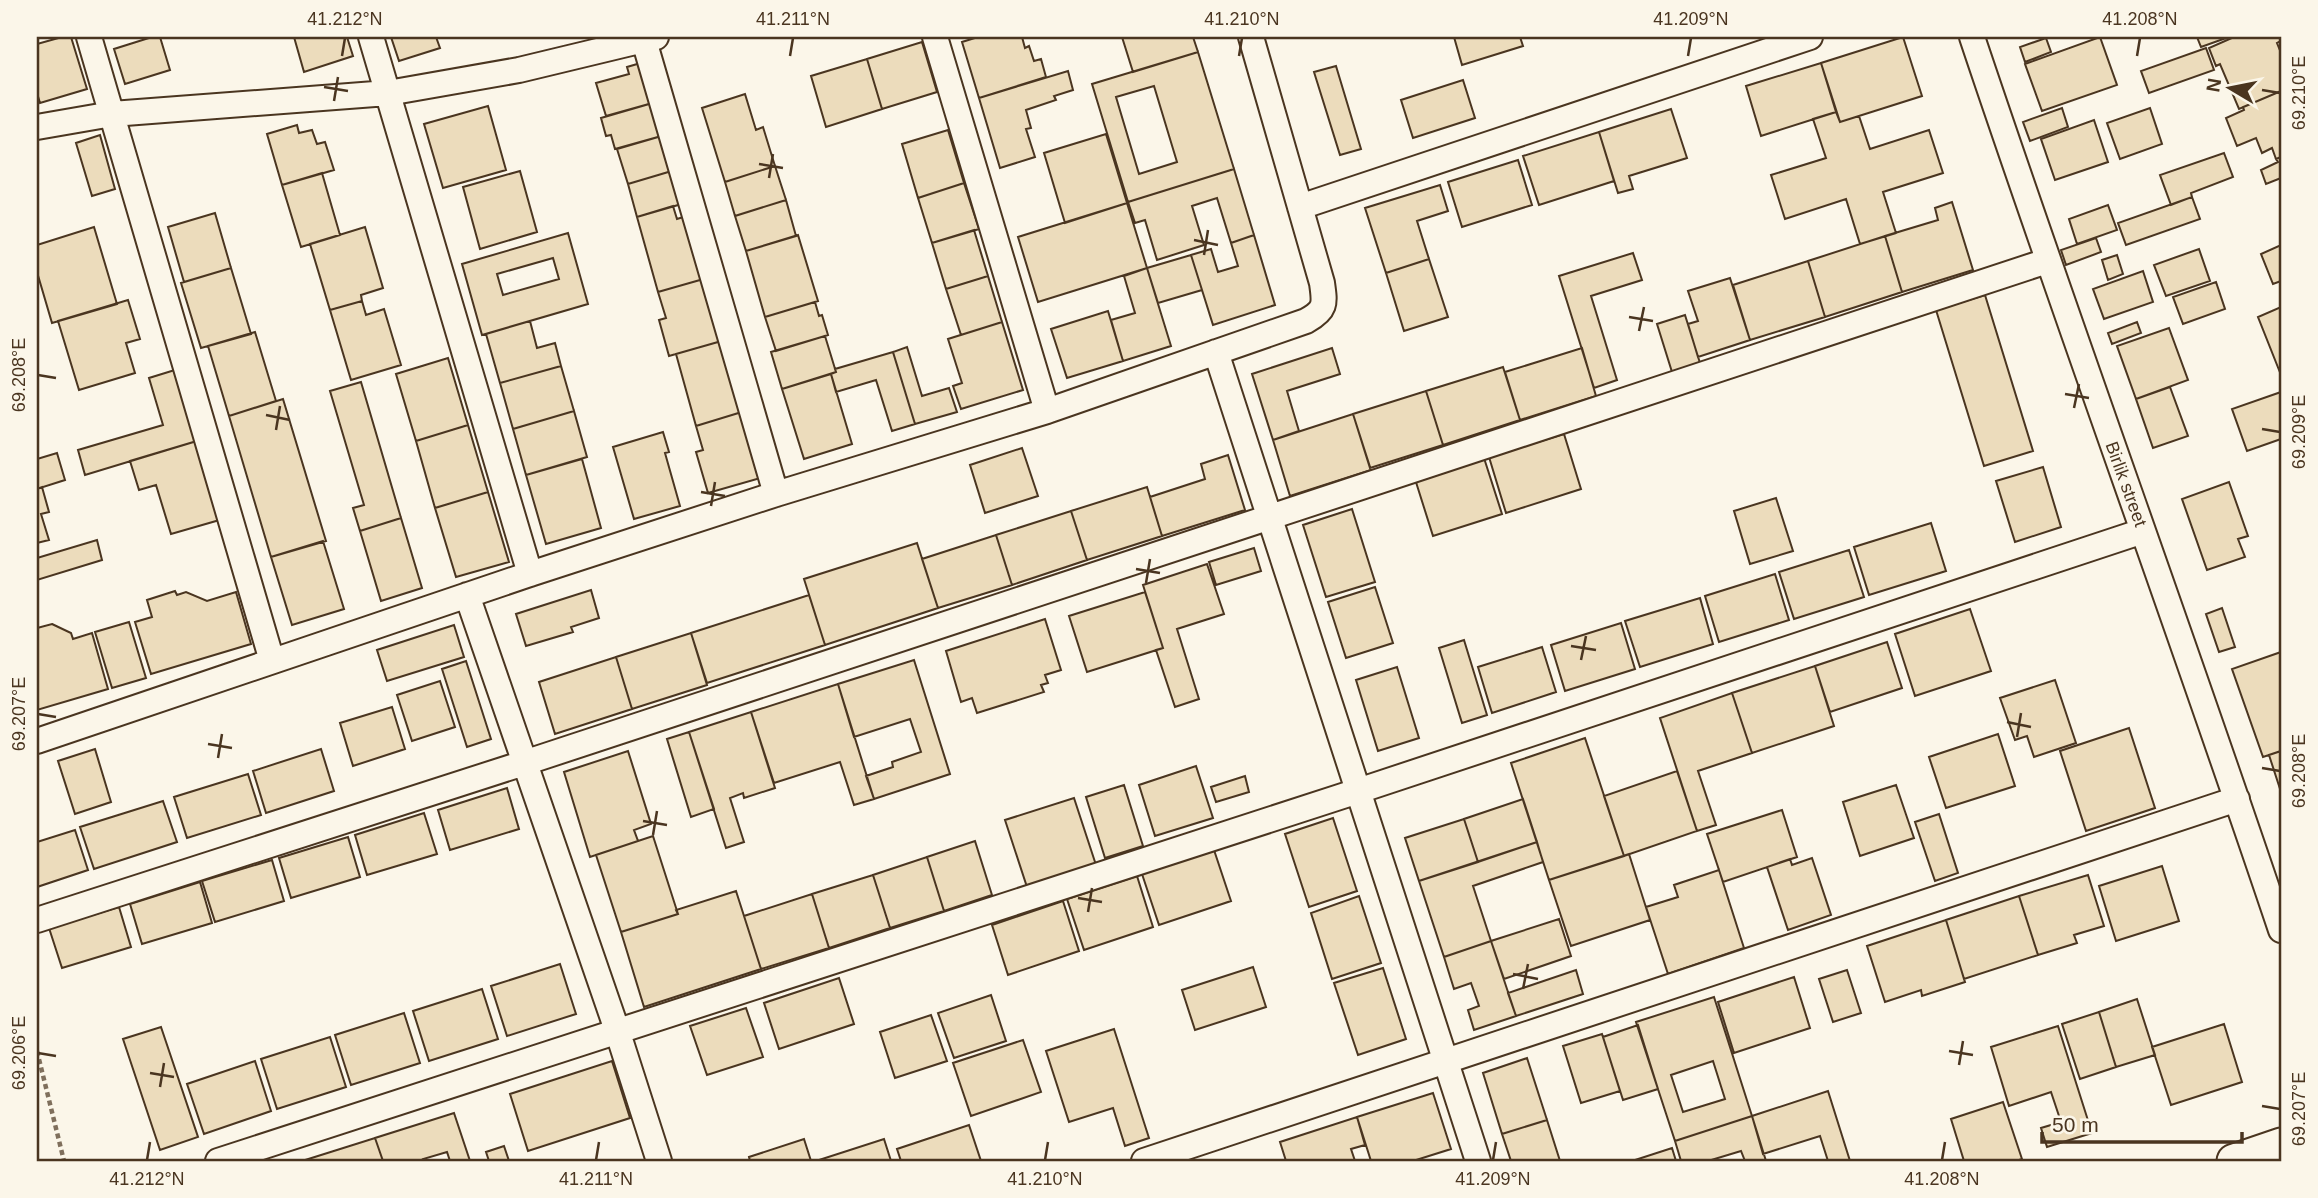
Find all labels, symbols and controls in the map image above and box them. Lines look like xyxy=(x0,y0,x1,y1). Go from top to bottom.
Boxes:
text: 41.212°N xyxy=(307,9,383,29)
text: 41.211°N xyxy=(756,9,830,29)
text: 41.210°N xyxy=(1204,9,1280,29)
text: 41.209°N xyxy=(1653,9,1729,29)
text: 41.208°N xyxy=(2102,9,2178,29)
north arrow xyxy=(2196,52,2266,122)
text: 69.210°E xyxy=(2289,56,2309,130)
text: N xyxy=(2202,77,2225,94)
text: 69.208°E xyxy=(9,338,29,412)
text: 69.209°E xyxy=(2289,395,2309,469)
street label: Birlik street xyxy=(2101,439,2151,529)
text: 69.207°E xyxy=(9,677,29,751)
text: 69.208°E xyxy=(2289,734,2309,808)
text: 69.206°E xyxy=(9,1016,29,1090)
text: 69.207°E xyxy=(2289,1072,2309,1146)
scale bar xyxy=(2042,1100,2241,1144)
text: 50 m xyxy=(2052,1113,2099,1136)
text: 41.212°N xyxy=(109,1169,185,1189)
text: 41.211°N xyxy=(559,1169,633,1189)
text: 41.210°N xyxy=(1007,1169,1083,1189)
text: 41.209°N xyxy=(1455,1169,1531,1189)
text: 41.208°N xyxy=(1904,1169,1980,1189)

